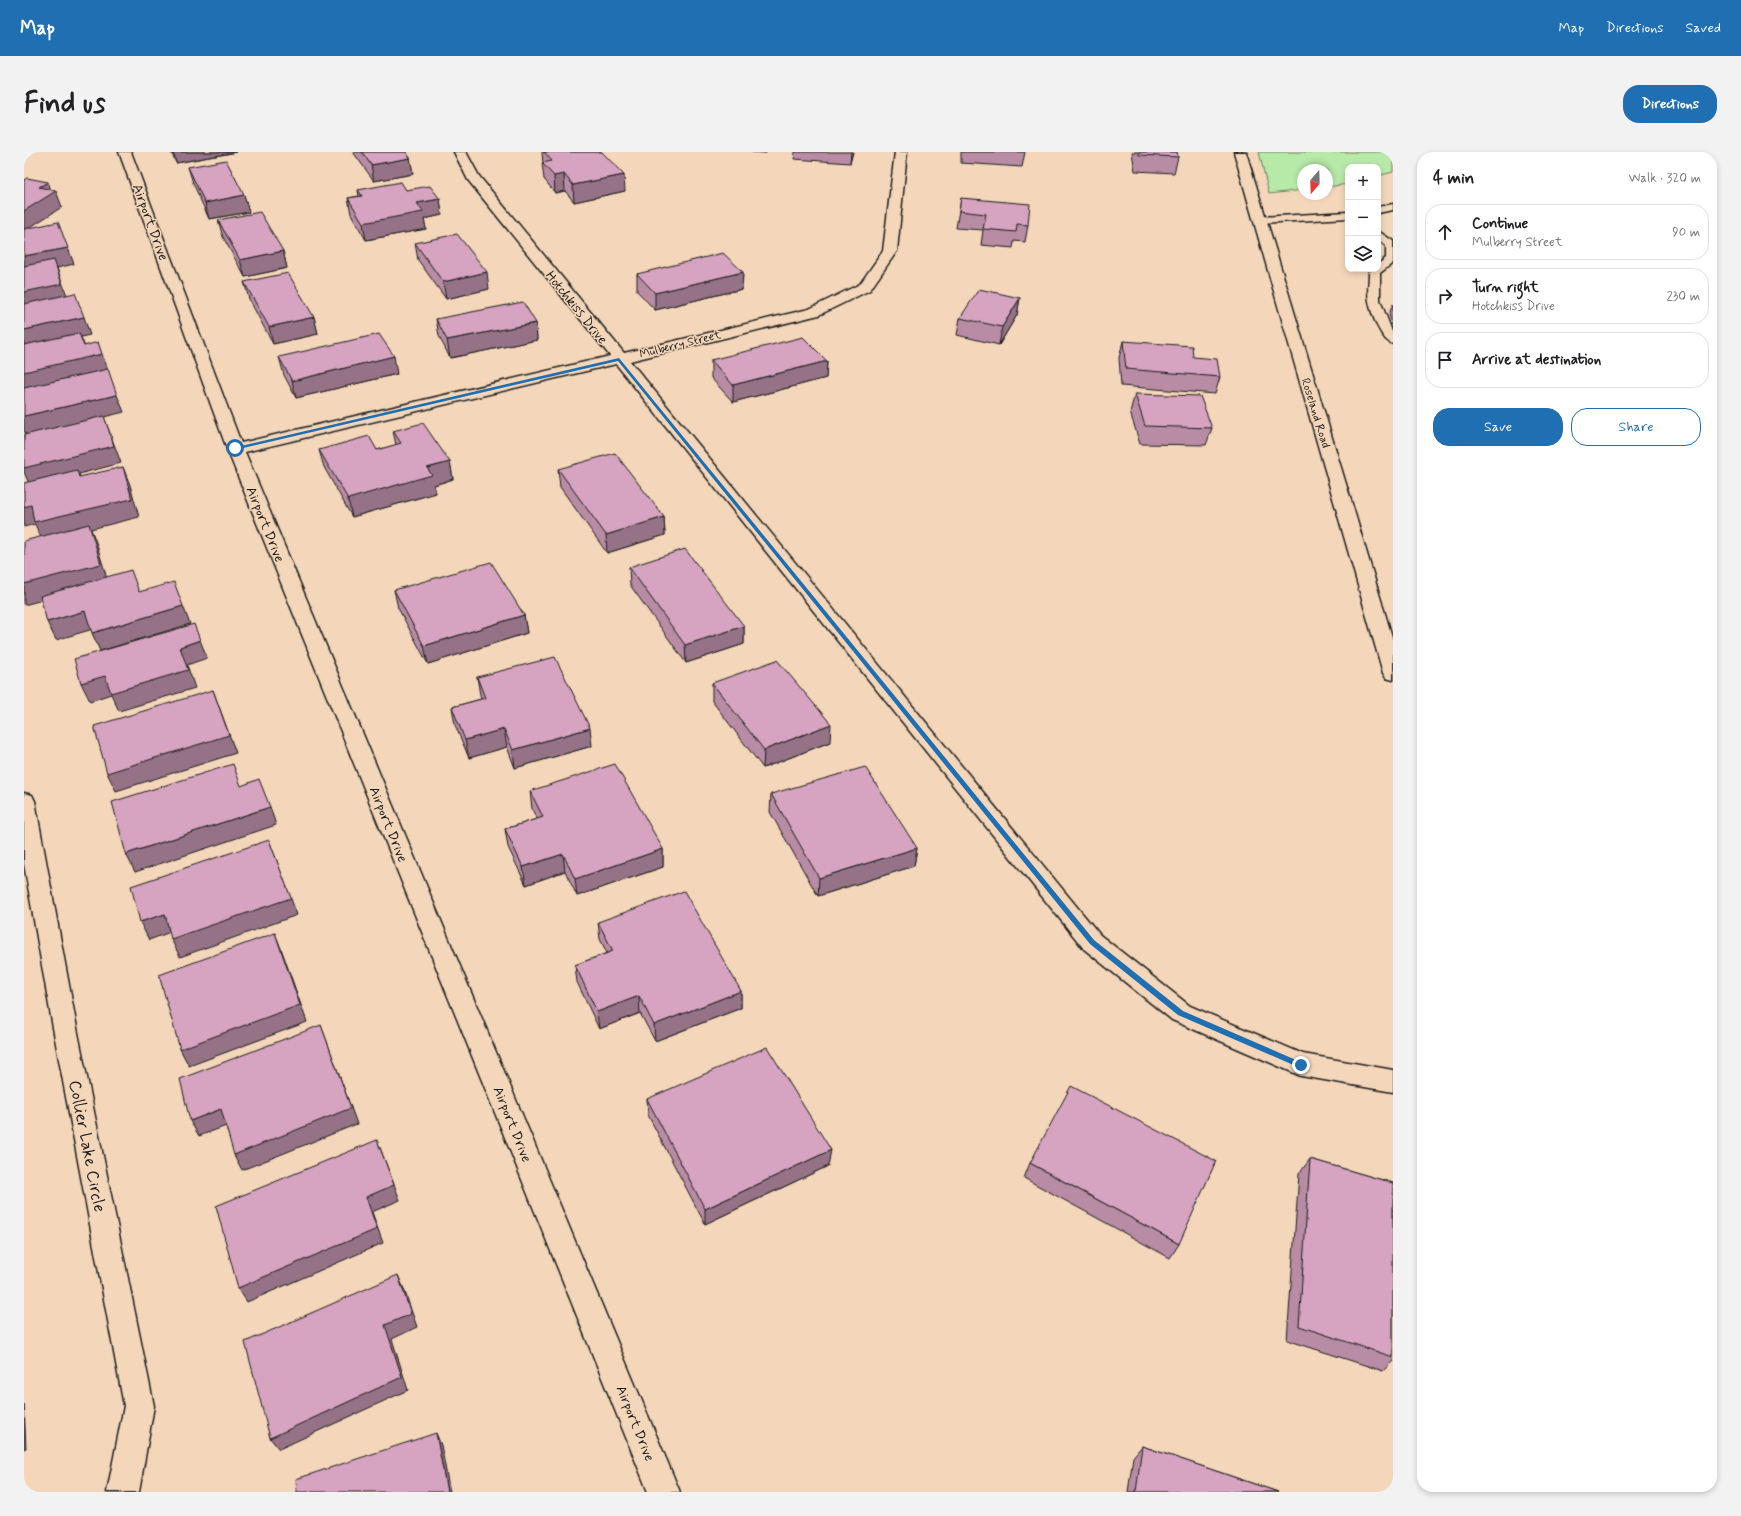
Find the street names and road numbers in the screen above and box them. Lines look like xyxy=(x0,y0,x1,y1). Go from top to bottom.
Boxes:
street label: Airport Drive xyxy=(128,182,172,263)
street label: Hotchkiss Drive xyxy=(541,267,611,348)
street label: Mulberry Street xyxy=(638,327,723,363)
street label: Roseland Road xyxy=(1297,376,1333,450)
street label: Airport Drive xyxy=(242,484,288,565)
street label: Airport Drive xyxy=(365,784,411,865)
street label: Collier Lake Circle xyxy=(63,1078,111,1214)
street label: Airport Drive xyxy=(489,1084,535,1165)
street label: Airport Drive xyxy=(612,1383,658,1464)

